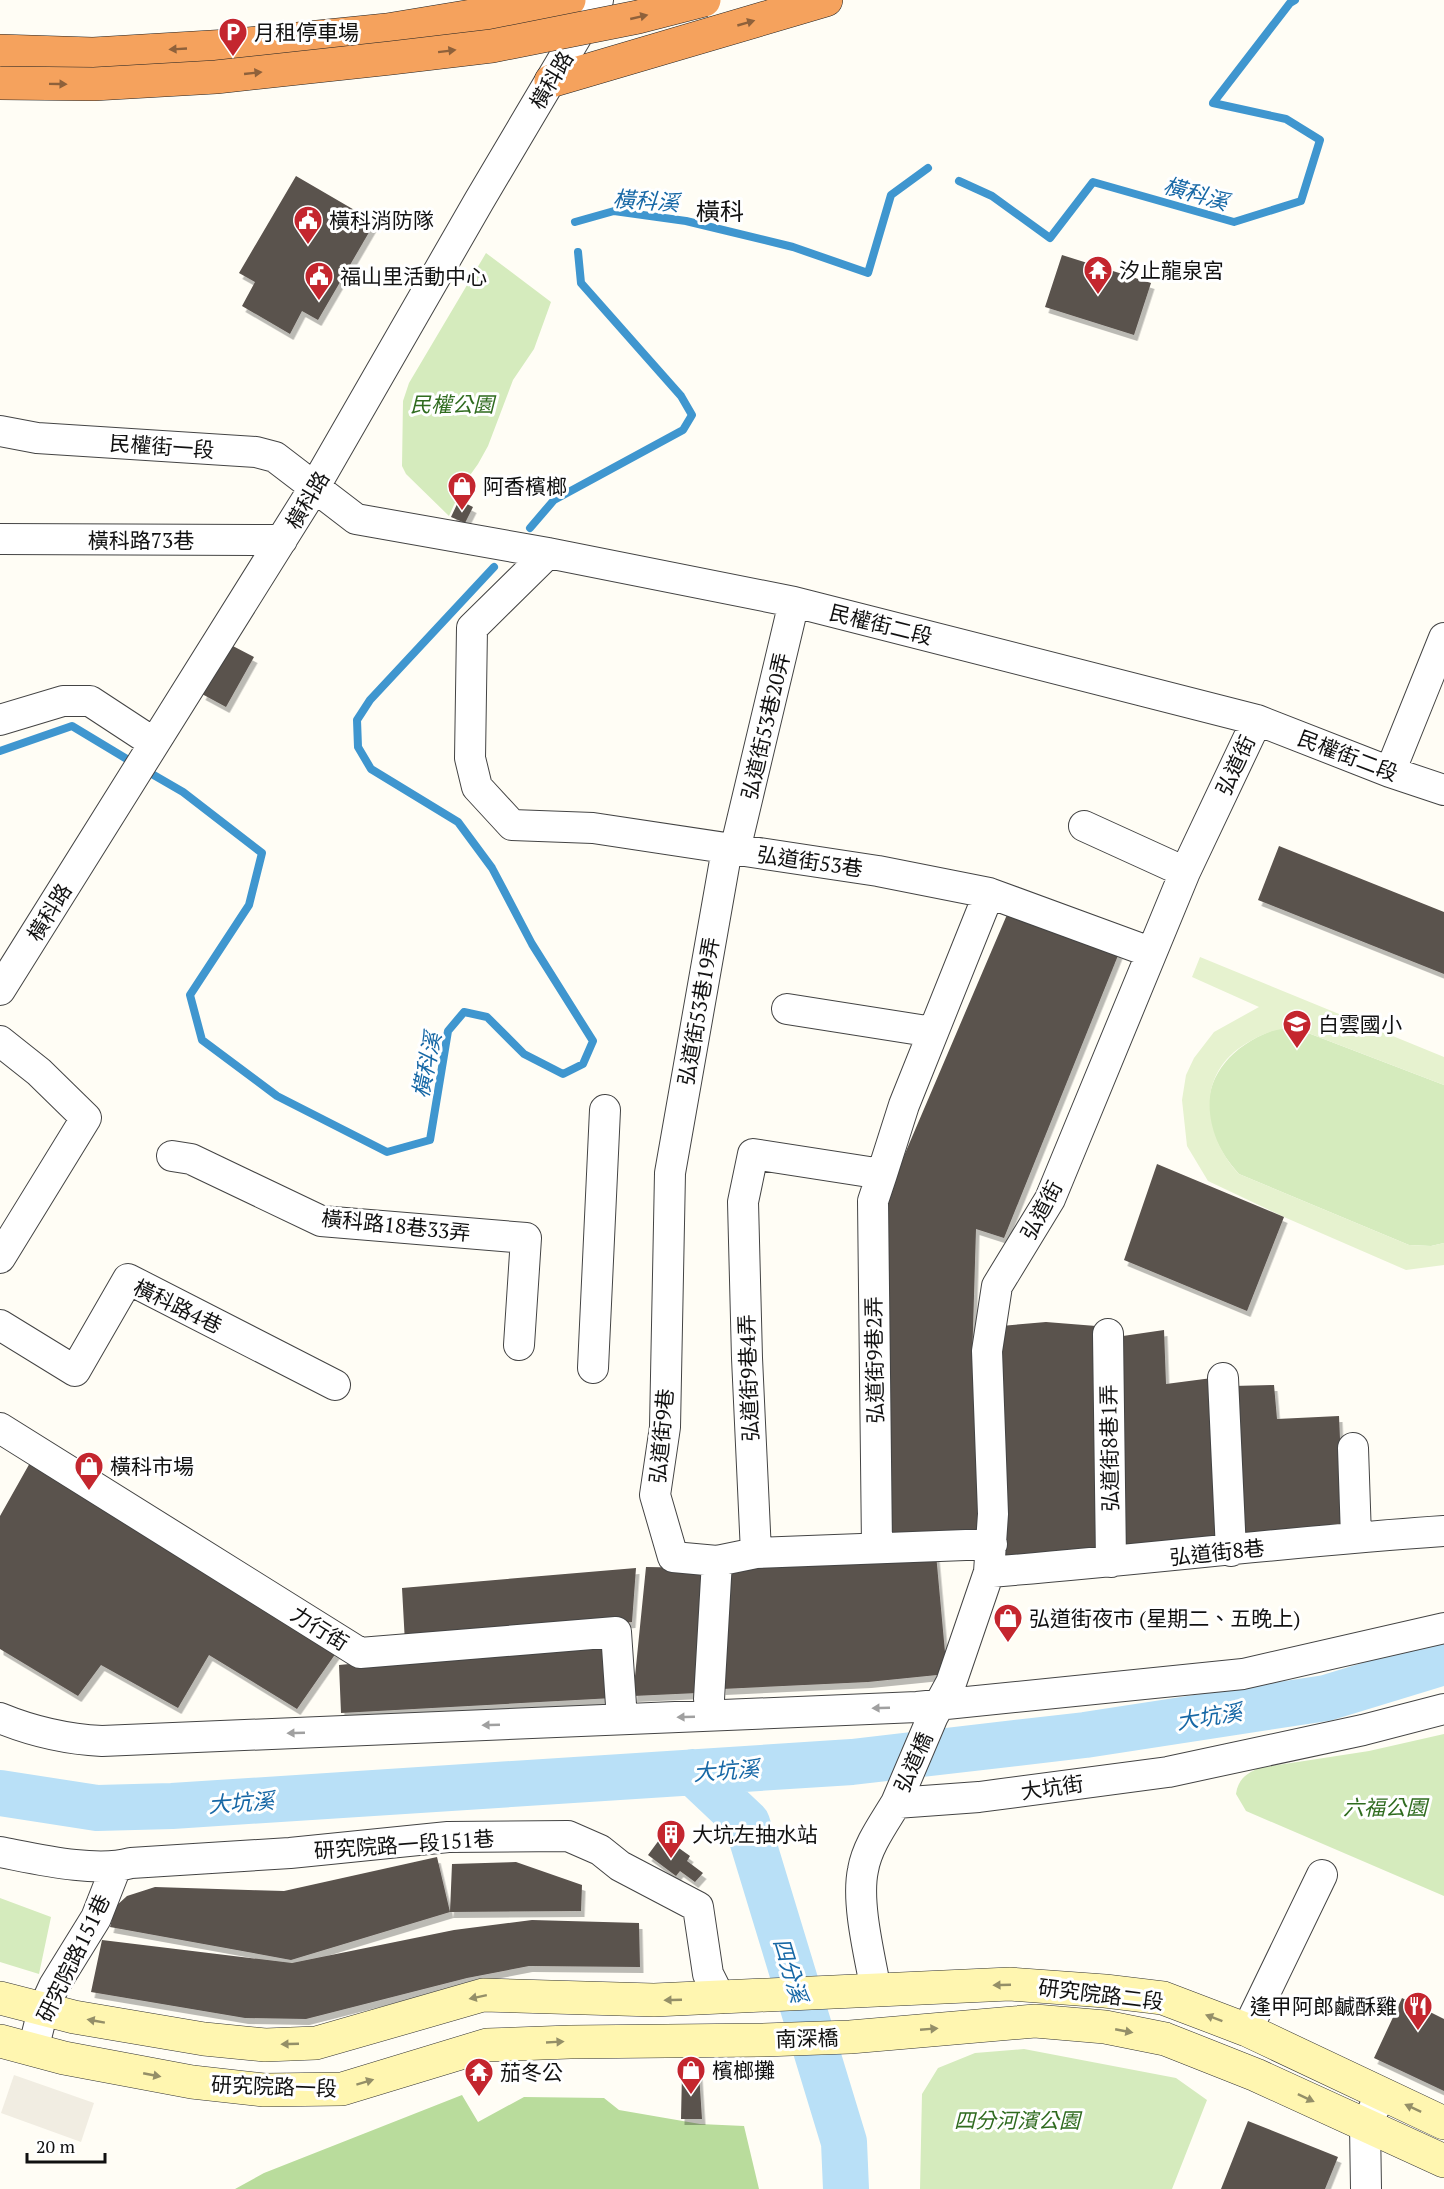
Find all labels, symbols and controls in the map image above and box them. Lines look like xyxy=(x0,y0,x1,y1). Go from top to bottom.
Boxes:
one-way arrow xyxy=(629,12,648,21)
parking icon: 月租停車場 xyxy=(217,16,249,58)
place label: 月租停車場 xyxy=(254,18,359,46)
one-way arrow xyxy=(738,18,756,27)
one-way arrow xyxy=(168,44,187,54)
street label: 橫科路 xyxy=(523,46,579,114)
one-way arrow xyxy=(437,47,456,56)
one-way arrow xyxy=(244,68,263,78)
one-way arrow xyxy=(49,79,68,89)
water label: 橫科溪 xyxy=(1160,170,1235,217)
water label: 橫科溪 xyxy=(612,183,683,217)
district label: 橫科 xyxy=(696,195,744,227)
public building icon: 橫科消防隊 xyxy=(292,204,324,246)
place label: 橫科消防隊 xyxy=(329,206,434,234)
temple icon: 汐止龍泉宮 xyxy=(1082,254,1114,296)
place label: 汐止龍泉宮 xyxy=(1119,256,1224,284)
public building icon: 福山里活動中心 xyxy=(303,260,335,302)
place label: 福山里活動中心 xyxy=(340,262,487,290)
park label: 民權公園 xyxy=(410,390,497,418)
street label: 民權街一段 xyxy=(109,428,215,464)
street label: 橫科路 xyxy=(279,466,335,534)
shop icon: 阿香檳榔 xyxy=(446,470,478,512)
place label: 阿香檳榔 xyxy=(483,472,567,500)
street label: 橫科路73巷 xyxy=(88,526,194,554)
street label: 民權街二段 xyxy=(827,598,935,650)
street label: 弘道街53巷20弄 xyxy=(735,650,795,802)
street label: 民權街二段 xyxy=(1294,723,1402,787)
street label: 弘道街 xyxy=(1209,731,1261,799)
street label: 弘道街53巷 xyxy=(755,840,865,882)
street label: 橫科路 xyxy=(20,878,78,946)
street label: 弘道街53巷19弄 xyxy=(671,935,725,1087)
school or university icon: 白雲國小 xyxy=(1281,1008,1313,1050)
place label: 白雲國小 xyxy=(1318,1010,1402,1038)
water label: 橫科溪 xyxy=(405,1027,448,1100)
street label: 弘道街 xyxy=(1014,1176,1068,1244)
street label: 橫科路18巷33弄 xyxy=(320,1203,472,1247)
street label: 橫科路4巷 xyxy=(129,1273,227,1339)
street label: 弘道街9巷2弄 xyxy=(859,1296,889,1424)
street label: 弘道街9巷4弄 xyxy=(732,1314,764,1442)
street label: 弘道街8巷1弄 xyxy=(1094,1384,1124,1512)
street label: 弘道街9巷 xyxy=(643,1387,679,1485)
shop icon: 橫科市場 xyxy=(73,1450,105,1492)
place label: 橫科市場 xyxy=(110,1452,194,1480)
street label: 弘道街8巷 xyxy=(1168,1533,1266,1571)
street label: 力行街 xyxy=(286,1599,354,1657)
shop icon: 弘道街夜市 (星期二、五晚上) xyxy=(992,1602,1024,1644)
place label: 弘道街夜市 (星期二、五晚上) xyxy=(1029,1604,1301,1632)
water label: 大坑溪 xyxy=(1174,1696,1247,1735)
one-way arrow xyxy=(871,1704,890,1713)
one-way arrow xyxy=(677,1712,696,1721)
one-way arrow xyxy=(482,1720,501,1729)
one-way arrow xyxy=(287,1728,306,1738)
street label: 弘道橋 xyxy=(887,1728,939,1796)
water label: 大坑溪 xyxy=(692,1753,763,1787)
street label: 大坑街 xyxy=(1019,1769,1085,1805)
water label: 大坑溪 xyxy=(207,1785,278,1819)
park label: 六福公園 xyxy=(1343,1793,1430,1821)
building icon: 大坑左抽水站 xyxy=(655,1818,687,1860)
place label: 大坑左抽水站 xyxy=(692,1820,818,1848)
street label: 研究院路一段151巷 xyxy=(313,1824,495,1864)
street label: 研究院路151巷 xyxy=(30,1890,116,2026)
water label: 四分溪 xyxy=(767,1934,815,2009)
street label: 研究院路二段 xyxy=(1037,1972,1165,2016)
one-way arrow xyxy=(992,1980,1011,1989)
restaurant icon: 逢甲阿郎鹹酥雞 xyxy=(1402,1990,1434,2032)
place label: 逢甲阿郎鹹酥雞 xyxy=(1250,1992,1397,2020)
one-way arrow xyxy=(468,1993,487,2002)
one-way arrow xyxy=(663,1995,682,2004)
one-way arrow xyxy=(1204,2012,1222,2022)
one-way arrow xyxy=(87,2016,106,2025)
street label: 南深橋 xyxy=(775,2023,839,2053)
one-way arrow xyxy=(920,2025,939,2034)
one-way arrow xyxy=(1114,2027,1133,2036)
one-way arrow xyxy=(545,2038,564,2047)
one-way arrow xyxy=(280,2039,299,2049)
shop icon: 檳榔攤 xyxy=(675,2054,707,2096)
temple icon: 茄冬公 xyxy=(463,2056,495,2098)
place label: 檳榔攤 xyxy=(712,2056,775,2084)
place label: 茄冬公 xyxy=(500,2058,563,2086)
street label: 研究院路一段 xyxy=(211,2070,337,2102)
one-way arrow xyxy=(142,2071,161,2080)
one-way arrow xyxy=(356,2077,374,2086)
one-way arrow xyxy=(1297,2093,1314,2102)
one-way arrow xyxy=(1404,2104,1421,2113)
park label: 四分河濱公園 xyxy=(954,2106,1083,2134)
scale bar xyxy=(27,2126,105,2164)
text: 20 m xyxy=(36,2134,76,2158)

